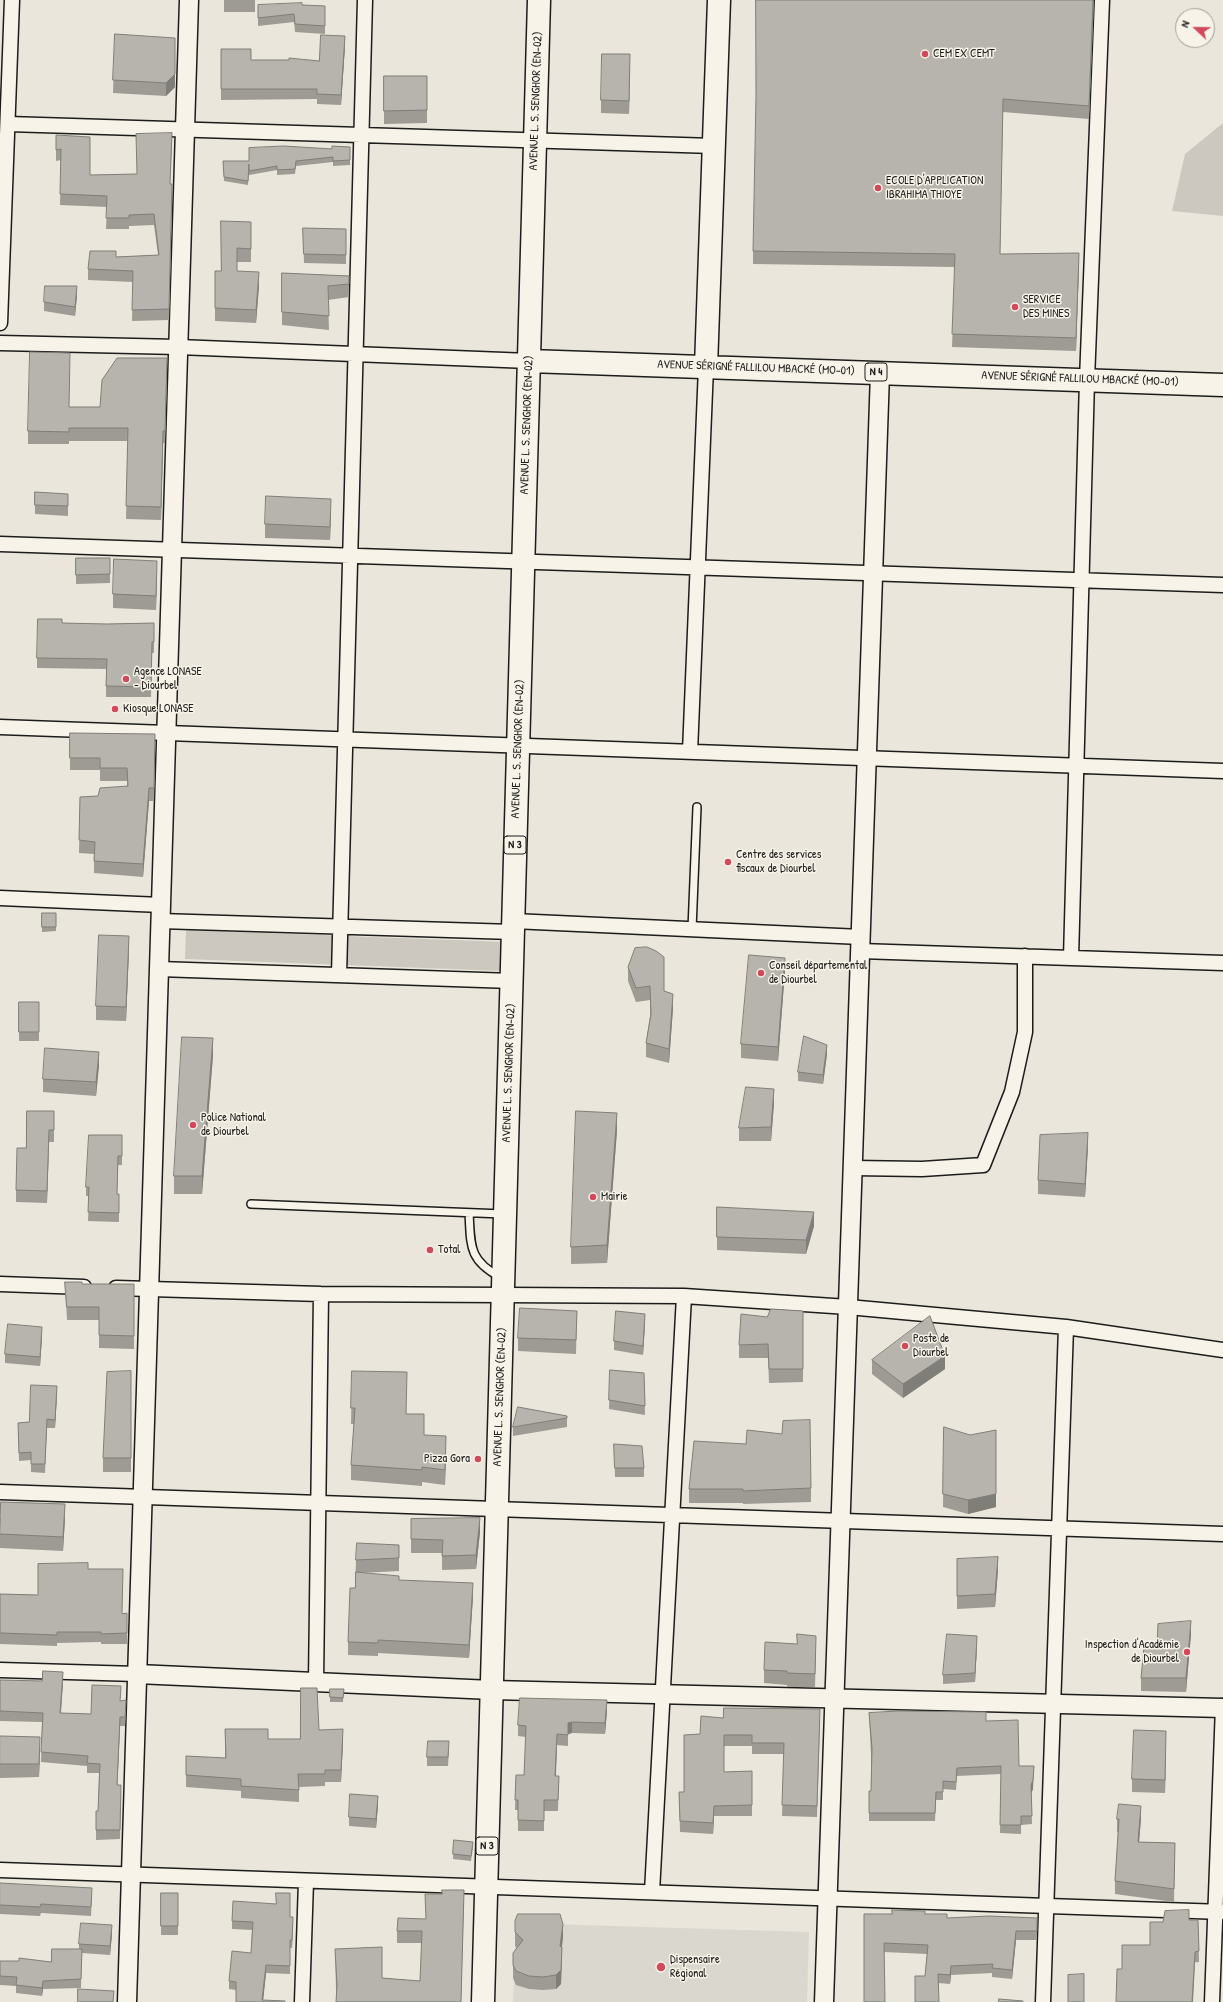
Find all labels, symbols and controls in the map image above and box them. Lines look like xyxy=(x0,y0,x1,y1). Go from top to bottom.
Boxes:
north arrow xyxy=(1175,8,1215,48)
text: N xyxy=(1177,19,1192,29)
street label: AVENUE L. S. SENGHOR (EN-02) xyxy=(526,31,546,171)
place label: CEM EX CEMT xyxy=(933,47,995,61)
marker: CEM EX CEMT xyxy=(920,49,930,59)
place label: ECOLE D'APPLICATION IBRAHIMA THIOYE xyxy=(886,174,983,202)
marker: ECOLE D'APPLICATION IBRAHIMA THIOYE xyxy=(873,183,883,193)
place label: SERVICE DES MINES xyxy=(1023,293,1069,321)
marker: SERVICE DES MINES xyxy=(1010,302,1020,312)
street label: AVENUE L. S. SENGHOR (EN-02) xyxy=(517,355,537,495)
street label: AVENUE SÉRIGNÉ FALLILOU MBACKÉ (MO-01) xyxy=(657,357,855,379)
road number: N 4 xyxy=(865,363,887,381)
street label: AVENUE SÉRIGNÉ FALLILOU MBACKÉ (MO-01) xyxy=(981,368,1179,390)
place label: Agence LONASE - Diourbel xyxy=(134,665,202,693)
marker: Agence LONASE - Diourbel xyxy=(121,674,131,684)
street label: AVENUE L. S. SENGHOR (EN-02) xyxy=(508,679,528,819)
place label: Kiosque LONASE xyxy=(123,702,193,716)
marker: Kiosque LONASE xyxy=(110,704,120,714)
road number: N 3 xyxy=(504,836,526,854)
place label: Centre des services fiscaux de Diourbel xyxy=(736,848,821,876)
marker: Centre des services fiscaux de Diourbel xyxy=(723,857,733,867)
place label: Conseil départemental de Diourbel xyxy=(769,959,867,987)
marker: Conseil départemental de Diourbel xyxy=(756,968,766,978)
street label: AVENUE L. S. SENGHOR (EN-02) xyxy=(499,1003,519,1143)
place label: Police National de Diourbel xyxy=(201,1111,266,1139)
marker: Police National de Diourbel xyxy=(188,1120,198,1130)
place label: Mairie xyxy=(601,1190,628,1204)
marker: Mairie xyxy=(588,1192,598,1202)
place label: Total xyxy=(438,1243,460,1257)
marker: Total xyxy=(425,1245,435,1255)
street label: AVENUE L. S. SENGHOR (EN-02) xyxy=(490,1327,510,1467)
place label: Poste de Diourbel xyxy=(913,1332,949,1360)
marker: Poste de Diourbel xyxy=(900,1341,910,1351)
place label: Pizza Gora xyxy=(424,1452,470,1466)
marker: Pizza Gora xyxy=(473,1454,483,1464)
place label: Inspection d'Académie de Diourbel xyxy=(1085,1638,1179,1666)
marker: Inspection d'Académie de Diourbel xyxy=(1182,1647,1192,1657)
road number: N 3 xyxy=(476,1837,498,1855)
place label: Dispensaire Régional xyxy=(670,1953,720,1981)
marker: Dispensaire Régional xyxy=(655,1961,667,1973)

